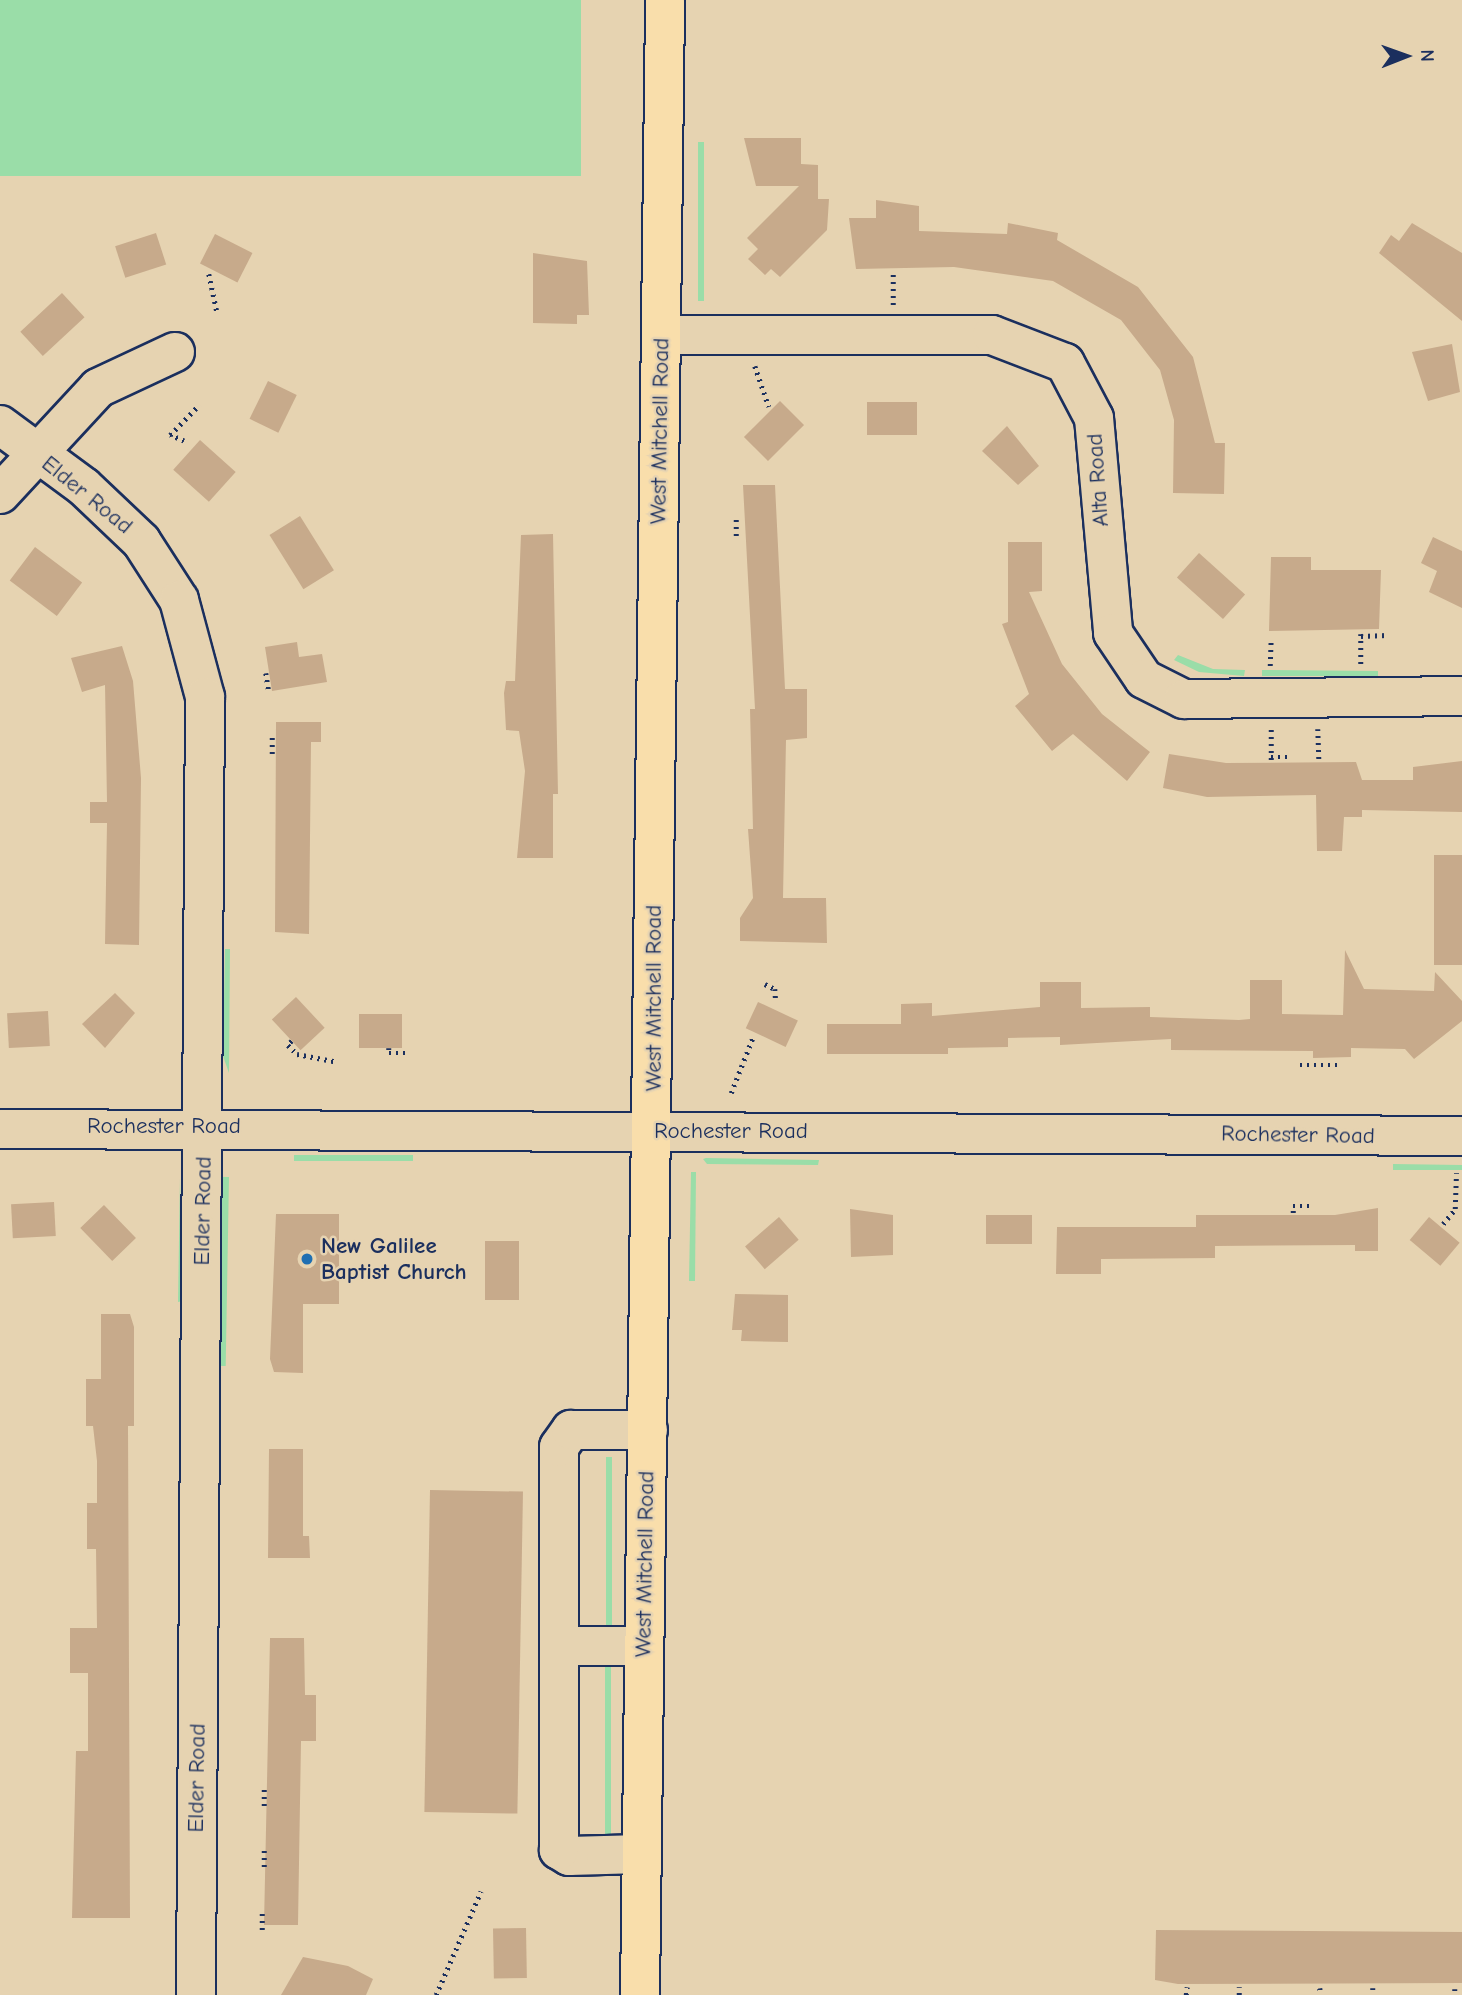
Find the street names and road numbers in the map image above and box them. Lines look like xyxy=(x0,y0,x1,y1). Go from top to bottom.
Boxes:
street label: West Mitchell Road xyxy=(645,338,675,524)
street label: Alta Road xyxy=(1081,432,1115,528)
street label: Elder Road xyxy=(36,450,138,540)
street label: West Mitchell Road xyxy=(640,905,668,1091)
street label: Rochester Road xyxy=(87,1112,241,1140)
street label: Rochester Road xyxy=(654,1117,808,1145)
street label: Rochester Road xyxy=(1221,1120,1375,1150)
street label: Elder Road xyxy=(188,1156,218,1266)
street label: West Mitchell Road xyxy=(630,1471,660,1657)
street label: Elder Road xyxy=(182,1723,212,1833)

